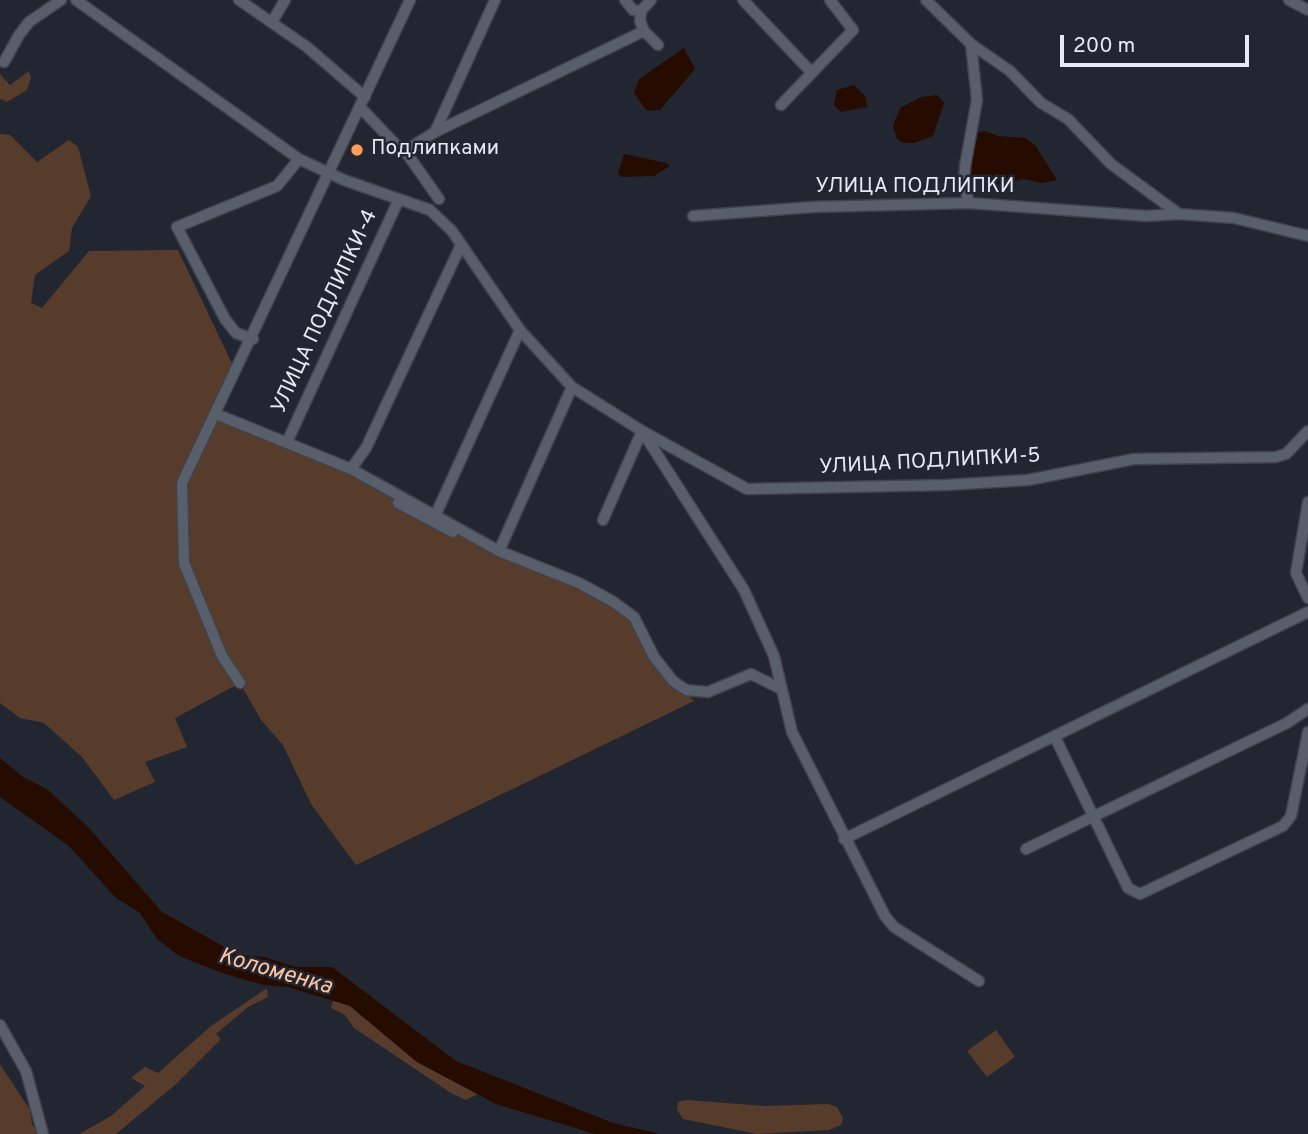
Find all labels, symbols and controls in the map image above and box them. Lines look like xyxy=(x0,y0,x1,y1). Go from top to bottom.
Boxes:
scale bar xyxy=(1063,21,1252,65)
text: 200 m xyxy=(1073,33,1135,60)
place label: Подлипками xyxy=(371,137,499,163)
marker: Подлипками xyxy=(349,142,365,158)
street label: УЛИЦА ПОДЛИПКИ xyxy=(815,175,1015,201)
street label: УЛИЦА ПОДЛИПКИ-4 xyxy=(268,206,384,418)
street label: УЛИЦА ПОДЛИПКИ-5 xyxy=(819,445,1041,481)
water label: Коломенка xyxy=(215,944,335,1002)

